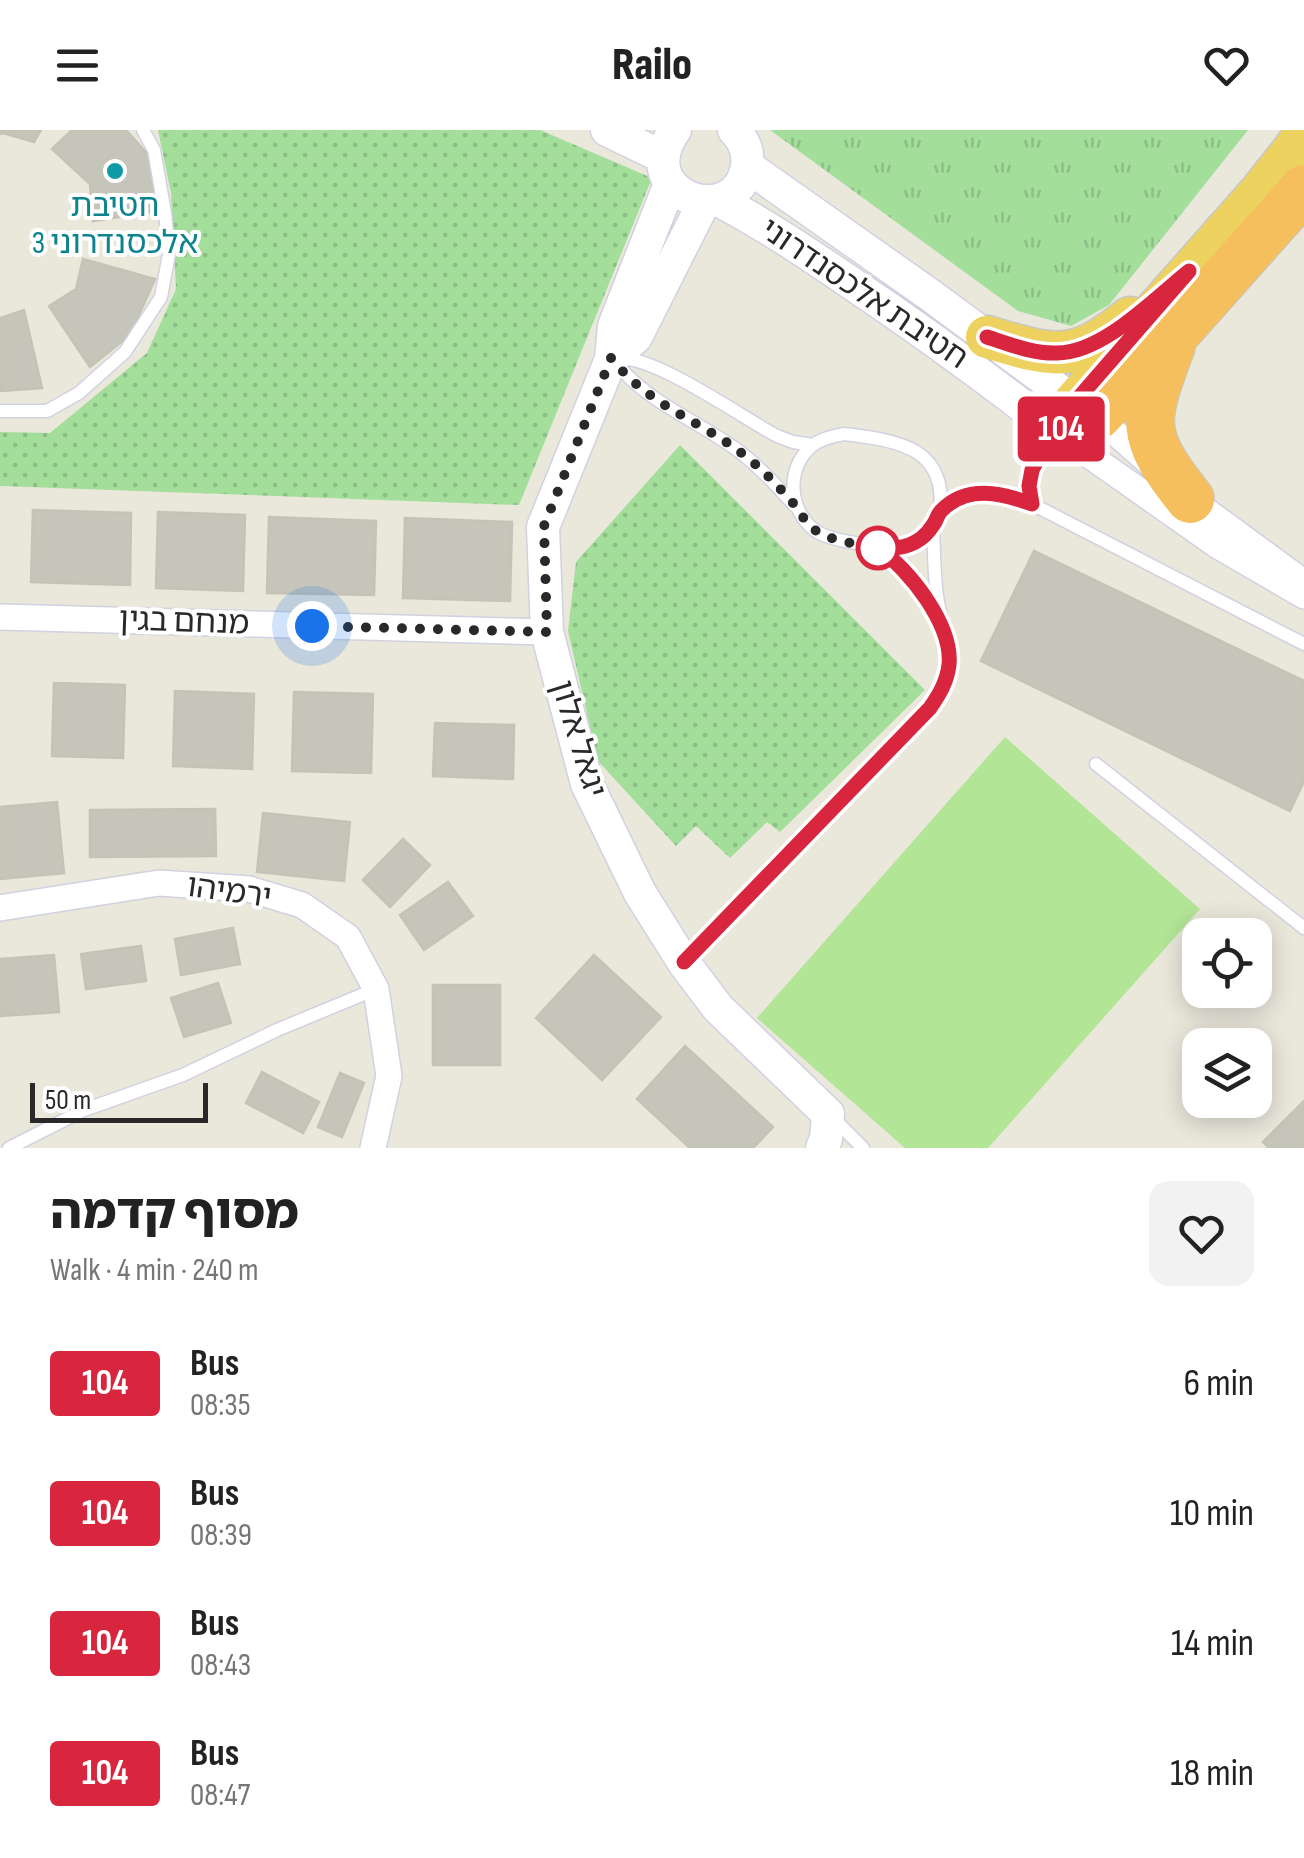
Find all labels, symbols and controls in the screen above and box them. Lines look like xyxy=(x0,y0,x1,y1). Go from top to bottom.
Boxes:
icon: menu xyxy=(50,38,105,93)
text: Railo xyxy=(612,38,692,93)
icon: heart xyxy=(1199,38,1254,93)
marker: חטיבת אלכסנדרוני 3 xyxy=(104,160,126,182)
place label: חטיבת אלכסנדרוני 3 xyxy=(32,187,198,263)
street label: חטיבת אלכסנדרוני xyxy=(753,210,975,378)
line badge: 104 xyxy=(1004,396,1118,462)
text: 104 xyxy=(1038,408,1084,451)
unlabelled marker xyxy=(857,527,899,569)
street label: מנחם בגין xyxy=(118,600,250,644)
your location xyxy=(287,601,337,651)
street label: יגאל אלון xyxy=(542,676,614,802)
street label: ירמיהו xyxy=(184,867,274,917)
map controls xyxy=(1182,918,1272,1118)
button: locate xyxy=(1182,918,1272,1008)
button: layers xyxy=(1182,1028,1272,1118)
scale bar xyxy=(30,1078,208,1123)
text: 50 m xyxy=(45,1084,91,1117)
button: heart xyxy=(1149,1181,1254,1286)
text: מסוף קדמה xyxy=(50,1185,299,1242)
text: Walk · 4 min · 240 m xyxy=(50,1251,258,1290)
text: Bus xyxy=(190,1341,239,1386)
text: 6 min xyxy=(1184,1361,1254,1406)
text: 104 xyxy=(82,1362,128,1405)
text: 08:35 xyxy=(190,1386,251,1425)
text: Bus xyxy=(190,1471,239,1516)
text: 10 min xyxy=(1170,1491,1254,1536)
text: 104 xyxy=(82,1492,128,1535)
text: 08:39 xyxy=(190,1516,252,1555)
text: Bus xyxy=(190,1601,239,1646)
text: 14 min xyxy=(1171,1621,1254,1666)
text: 104 xyxy=(82,1622,128,1665)
text: 08:43 xyxy=(190,1646,251,1685)
text: Bus xyxy=(190,1731,239,1776)
text: 18 min xyxy=(1170,1751,1254,1796)
text: 104 xyxy=(82,1752,128,1795)
text: 08:47 xyxy=(190,1776,250,1815)

